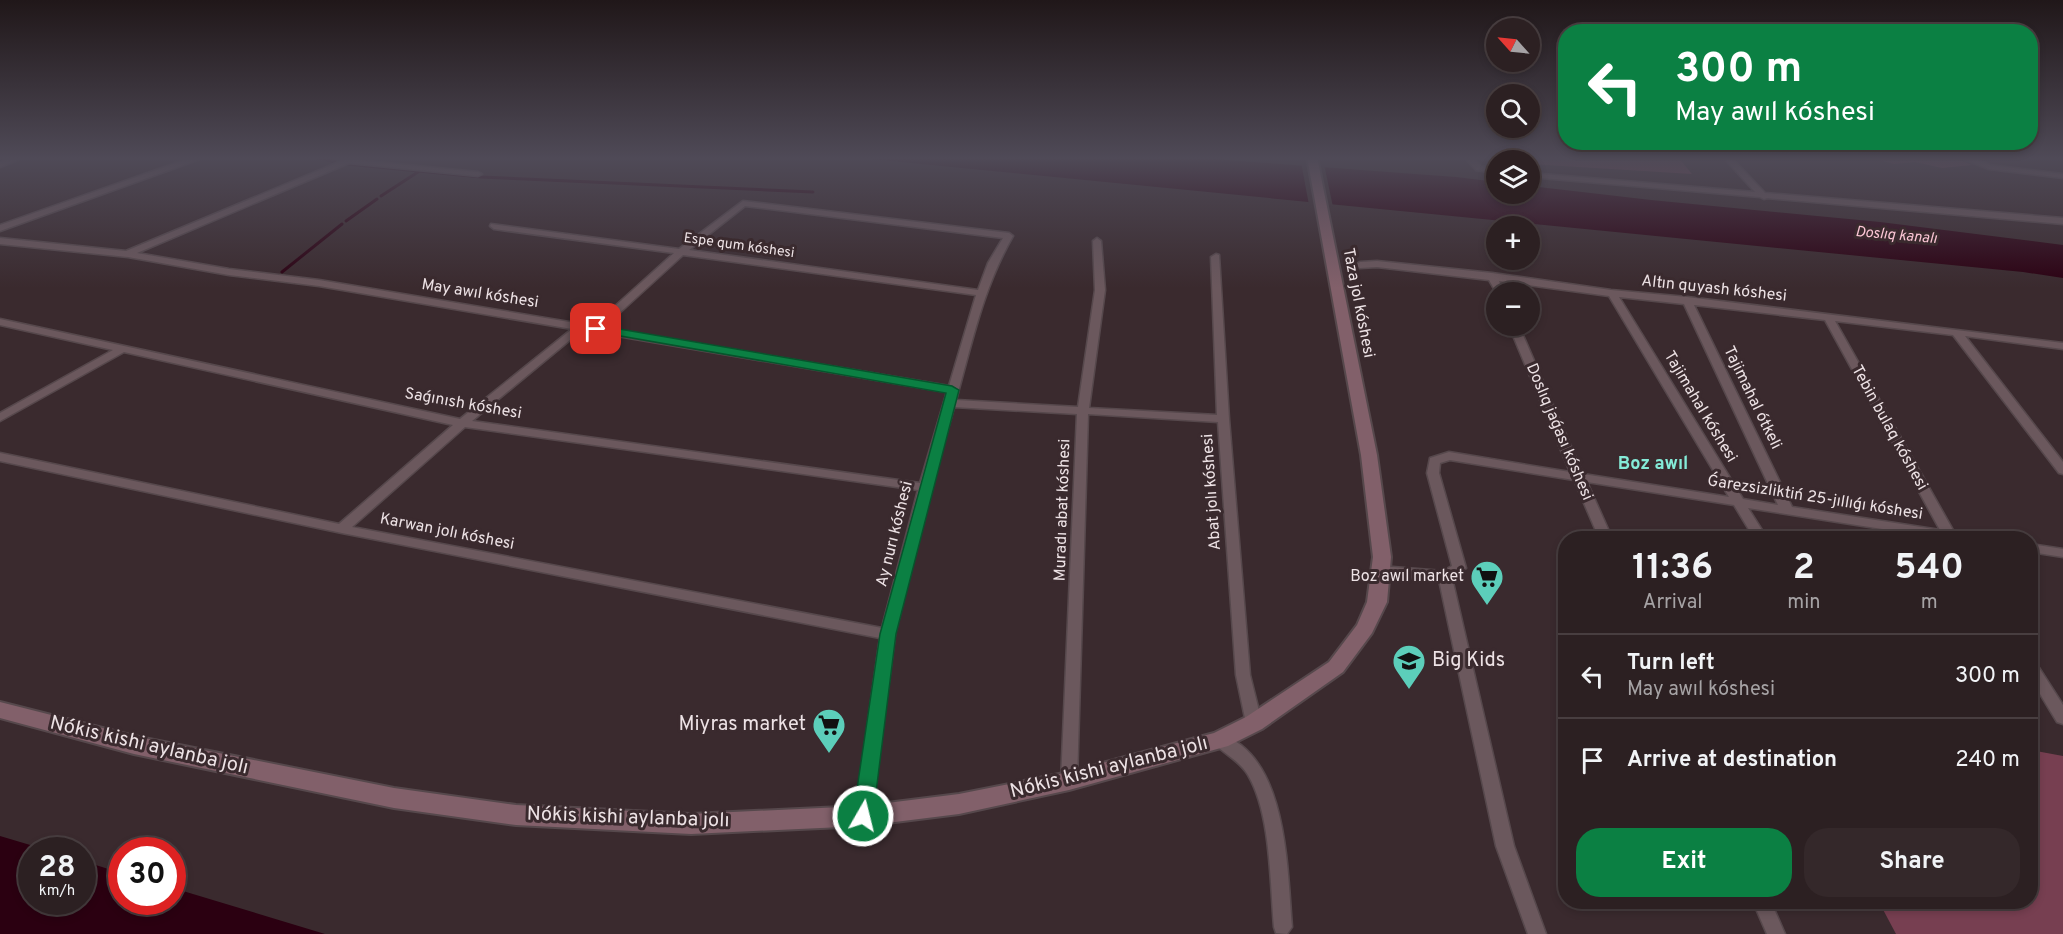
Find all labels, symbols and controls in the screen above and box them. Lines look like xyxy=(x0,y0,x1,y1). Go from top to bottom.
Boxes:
north arrow xyxy=(1486,18,1540,72)
map controls xyxy=(1486,18,1540,336)
text: 300 m xyxy=(1675,44,1802,97)
icon: left xyxy=(1576,48,1654,126)
button: search xyxy=(1486,84,1540,138)
text: May awıl kóshesi xyxy=(1675,96,1875,130)
button: layers xyxy=(1486,150,1540,204)
button: + xyxy=(1486,216,1540,270)
water label: Doslıq kanalı xyxy=(1854,223,1938,249)
street label: Espe qum kóshesi xyxy=(683,230,795,262)
street label: Taza jol kóshesi xyxy=(1338,246,1378,360)
street label: Altın quyash kóshesi xyxy=(1640,271,1788,307)
street label: May awıl kóshesi xyxy=(420,275,540,313)
button: − xyxy=(1486,282,1540,336)
pin xyxy=(570,303,621,354)
icon: arrive xyxy=(579,312,612,345)
street label: Tajimahal ótkeli xyxy=(1718,343,1786,453)
street label: Tajimahal kóshesi xyxy=(1659,348,1741,466)
street label: Doslıq jaǵası kóshesi xyxy=(1521,360,1597,504)
street label: Tebin bulaq kóshesi xyxy=(1846,362,1932,494)
street label: Saǵınısh kóshesi xyxy=(403,384,523,424)
street label: Abat jolı kóshesi xyxy=(1198,433,1226,551)
street label: Muradı abat kóshesi xyxy=(1051,438,1075,582)
district label: Boz awıl xyxy=(1618,453,1688,476)
street label: Ǵarezsizliktiń 25-jıllıǵı kóshesi xyxy=(1706,469,1924,525)
street label: Ay nurı kóshesi xyxy=(872,479,918,589)
street label: Karwan jolı kóshesi xyxy=(378,509,516,555)
text: 11:36 xyxy=(1632,546,1713,592)
text: 2 xyxy=(1793,546,1815,592)
text: 540 xyxy=(1895,546,1964,592)
supermarket icon: Boz awıl market xyxy=(1469,559,1505,606)
place label: Boz awıl market xyxy=(1350,567,1464,587)
text: Arrival xyxy=(1643,590,1702,616)
text: min xyxy=(1787,590,1821,616)
text: m xyxy=(1921,590,1938,616)
school or university icon: Big Kids xyxy=(1391,643,1427,690)
place label: Big Kids xyxy=(1432,648,1505,674)
text: Turn left xyxy=(1627,650,1715,677)
icon: left xyxy=(1576,660,1609,693)
text: 300 m xyxy=(1955,663,2020,690)
text: May awıl kóshesi xyxy=(1627,677,1775,703)
supermarket icon: Miyras market xyxy=(811,707,847,754)
street label: Nókis kishi aylanba jolı xyxy=(47,711,251,781)
place label: Miyras market xyxy=(678,712,806,738)
street label: Nókis kishi aylanba jolı xyxy=(1007,731,1211,805)
icon: arrive xyxy=(1576,744,1609,777)
text: Arrive at destination xyxy=(1627,747,1837,774)
text: 240 m xyxy=(1955,747,2020,774)
position arrow xyxy=(831,784,895,848)
street label: Nókis kishi aylanba jolı xyxy=(526,801,730,835)
button: Exit xyxy=(1576,828,1792,897)
button: Share xyxy=(1804,828,2020,897)
speed limit sign: 30 xyxy=(108,837,186,915)
text: 28 xyxy=(38,850,76,887)
text: km/h xyxy=(39,882,75,901)

